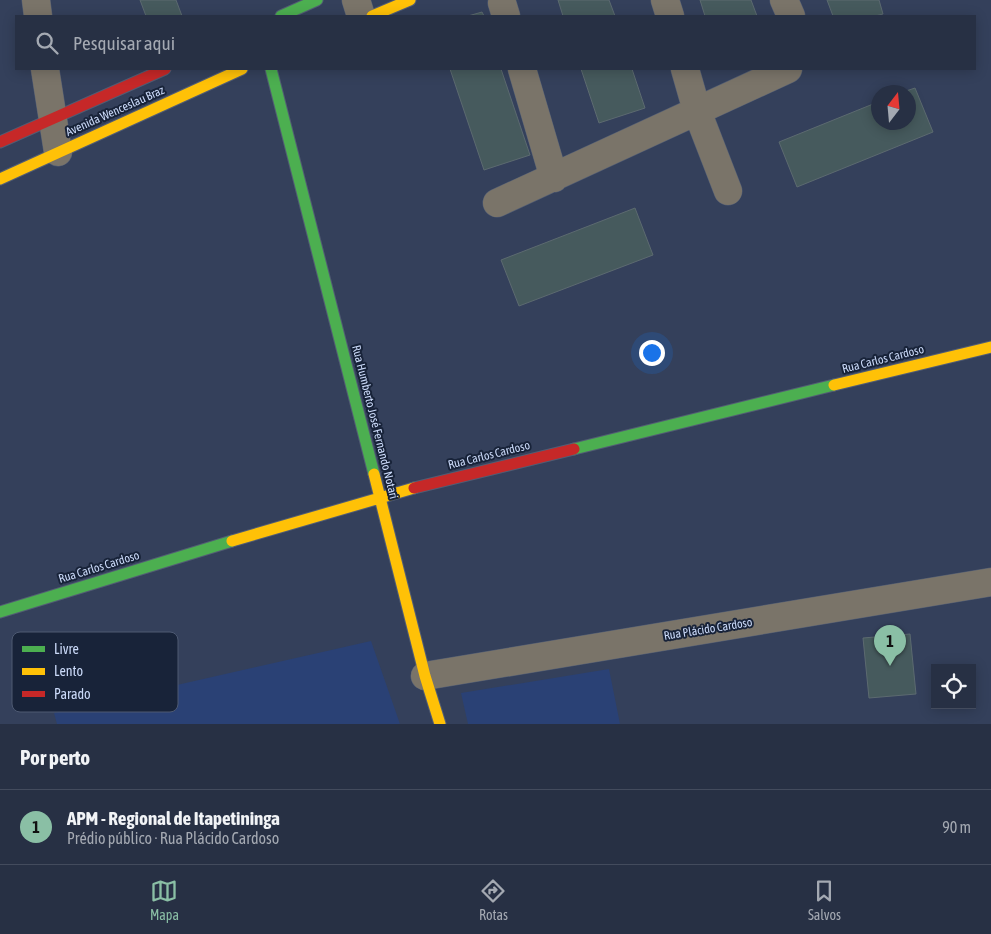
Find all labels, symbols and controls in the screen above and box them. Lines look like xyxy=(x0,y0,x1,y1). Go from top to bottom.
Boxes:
search box xyxy=(15,15,976,70)
icon: search xyxy=(33,29,61,57)
text: Pesquisar aqui xyxy=(73,32,175,54)
street label: Avenida Wenceslau Braz xyxy=(64,83,167,139)
north arrow xyxy=(871,85,916,130)
your location xyxy=(639,340,665,366)
street label: Rua Carlos Cardoso xyxy=(841,342,926,376)
street label: Rua Humberto José Fernando Notari xyxy=(349,344,401,500)
street label: Rua Carlos Cardoso xyxy=(447,438,532,472)
street label: Rua Carlos Cardoso xyxy=(57,548,141,586)
street label: Rua Plácido Cardoso xyxy=(663,615,754,643)
pin: 1 xyxy=(874,625,906,666)
legend xyxy=(12,632,178,712)
text: Livre xyxy=(54,641,79,657)
text: Lento xyxy=(54,663,83,679)
map controls xyxy=(931,664,976,709)
button: locate xyxy=(931,664,976,709)
text: Parado xyxy=(54,686,91,702)
text: Por perto xyxy=(20,745,90,769)
text: APM - Regional de Itapetininga xyxy=(67,807,280,829)
text: 1 xyxy=(32,818,40,836)
text: 90 m xyxy=(942,818,971,836)
text: Prédio público · Rua Plácido Cardoso xyxy=(67,829,279,847)
tab: Mapa xyxy=(150,877,179,923)
tab: Rotas xyxy=(479,877,508,923)
tab: Salvos xyxy=(808,877,841,923)

